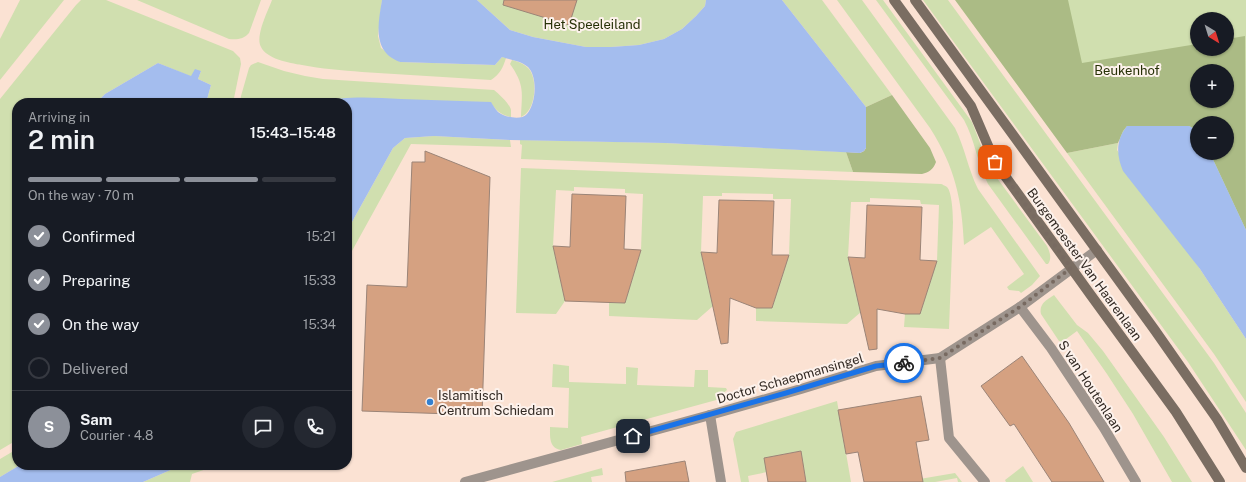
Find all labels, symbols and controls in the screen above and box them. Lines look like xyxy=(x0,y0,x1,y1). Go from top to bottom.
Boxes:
north arrow xyxy=(1190,12,1234,56)
map controls xyxy=(1190,12,1234,160)
park label: Het Speeleiland xyxy=(544,17,640,32)
park label: Beukenhof xyxy=(1094,63,1160,78)
button: + xyxy=(1190,64,1234,108)
text: Arriving in xyxy=(28,110,90,125)
button: − xyxy=(1190,116,1234,160)
text: 2 min xyxy=(28,124,95,155)
text: 15:43–15:48 xyxy=(250,124,336,141)
pin xyxy=(978,145,1012,179)
icon: bag xyxy=(984,151,1006,173)
street label: Burgemeester Van Haarenlaan xyxy=(1024,185,1145,343)
text: On the way · 70 m xyxy=(28,188,134,203)
icon: check xyxy=(28,225,50,247)
text: Confirmed xyxy=(62,228,135,245)
text: 15:21 xyxy=(306,229,336,244)
icon: check xyxy=(28,269,50,291)
text: Preparing xyxy=(62,272,131,289)
text: 15:33 xyxy=(303,273,336,288)
icon: check xyxy=(28,313,50,335)
text: On the way xyxy=(62,316,139,333)
text: 15:34 xyxy=(303,317,336,332)
street label: S van Houtenlaan xyxy=(1055,338,1126,435)
courier xyxy=(884,343,924,383)
street label: Doctor Schaepmansingel xyxy=(715,350,865,407)
icon: bike xyxy=(893,352,915,374)
text: Delivered xyxy=(62,360,128,377)
place label: Islamitisch Centrum Schiedam xyxy=(438,388,554,418)
marker: Islamitisch Centrum Schiedam xyxy=(425,397,435,407)
button: chat xyxy=(242,406,284,448)
button: phone xyxy=(294,406,336,448)
text: Sam xyxy=(80,411,112,428)
text: S xyxy=(44,418,54,435)
pin xyxy=(616,419,650,453)
icon: home xyxy=(622,425,644,447)
text: Courier · 4.8 xyxy=(80,428,153,443)

